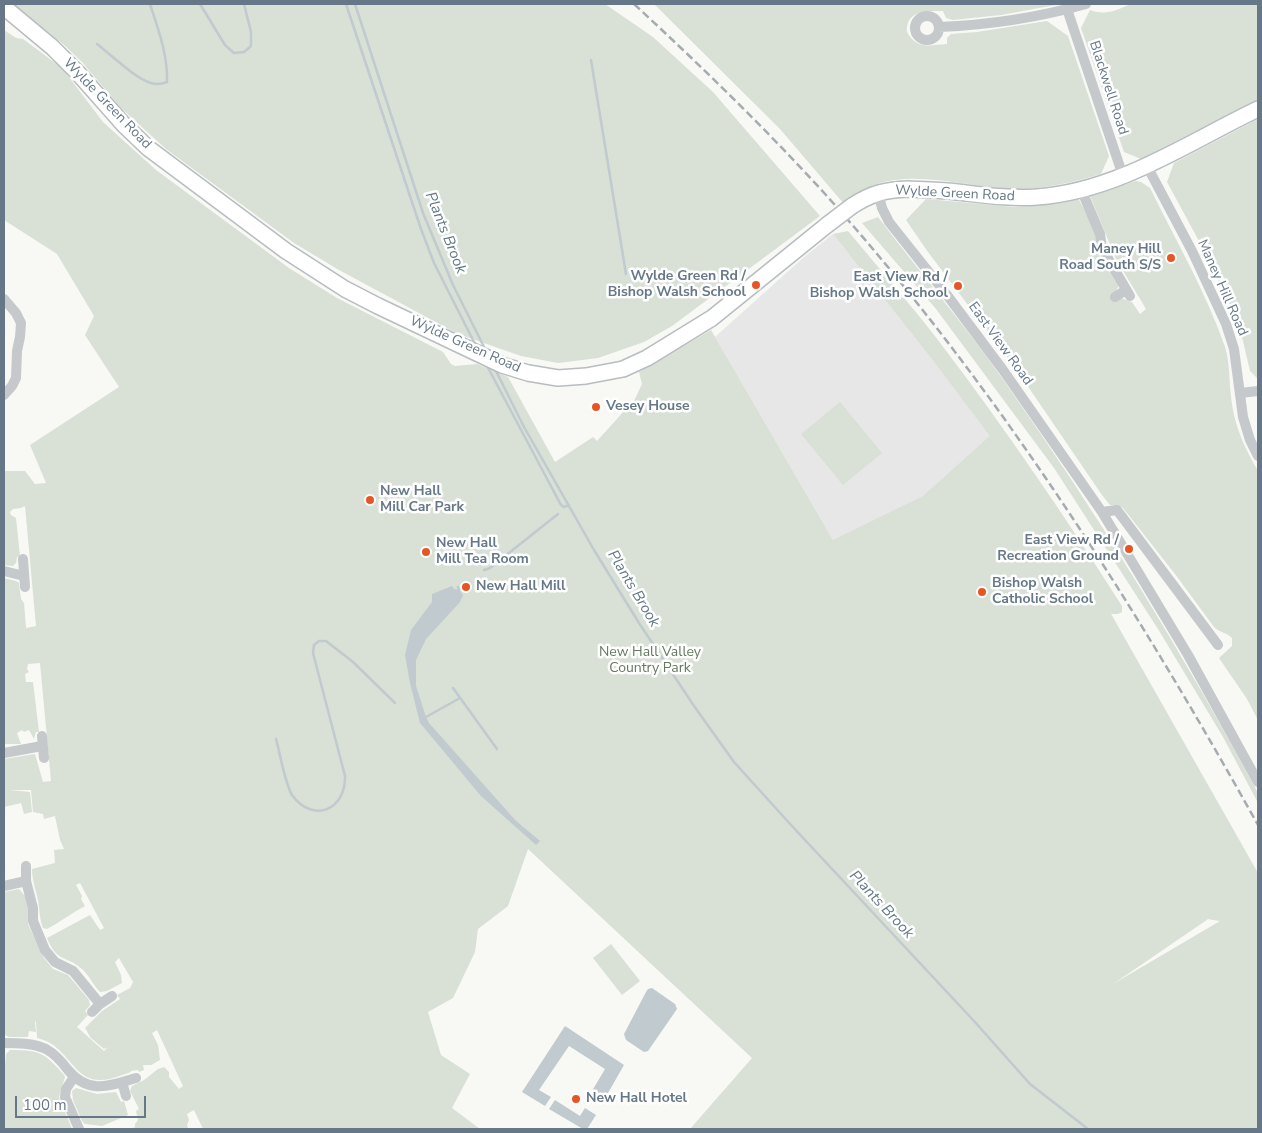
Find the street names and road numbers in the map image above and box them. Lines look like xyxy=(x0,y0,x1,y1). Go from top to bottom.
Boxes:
street label: Blackwell Road xyxy=(1085,39,1131,137)
street label: Wylde Green Road xyxy=(59,55,155,153)
street label: Wylde Green Road xyxy=(895,182,1015,206)
street label: Maney Hill Road xyxy=(1193,237,1251,339)
street label: East View Road xyxy=(964,299,1036,389)
street label: Wylde Green Road xyxy=(407,313,523,377)

